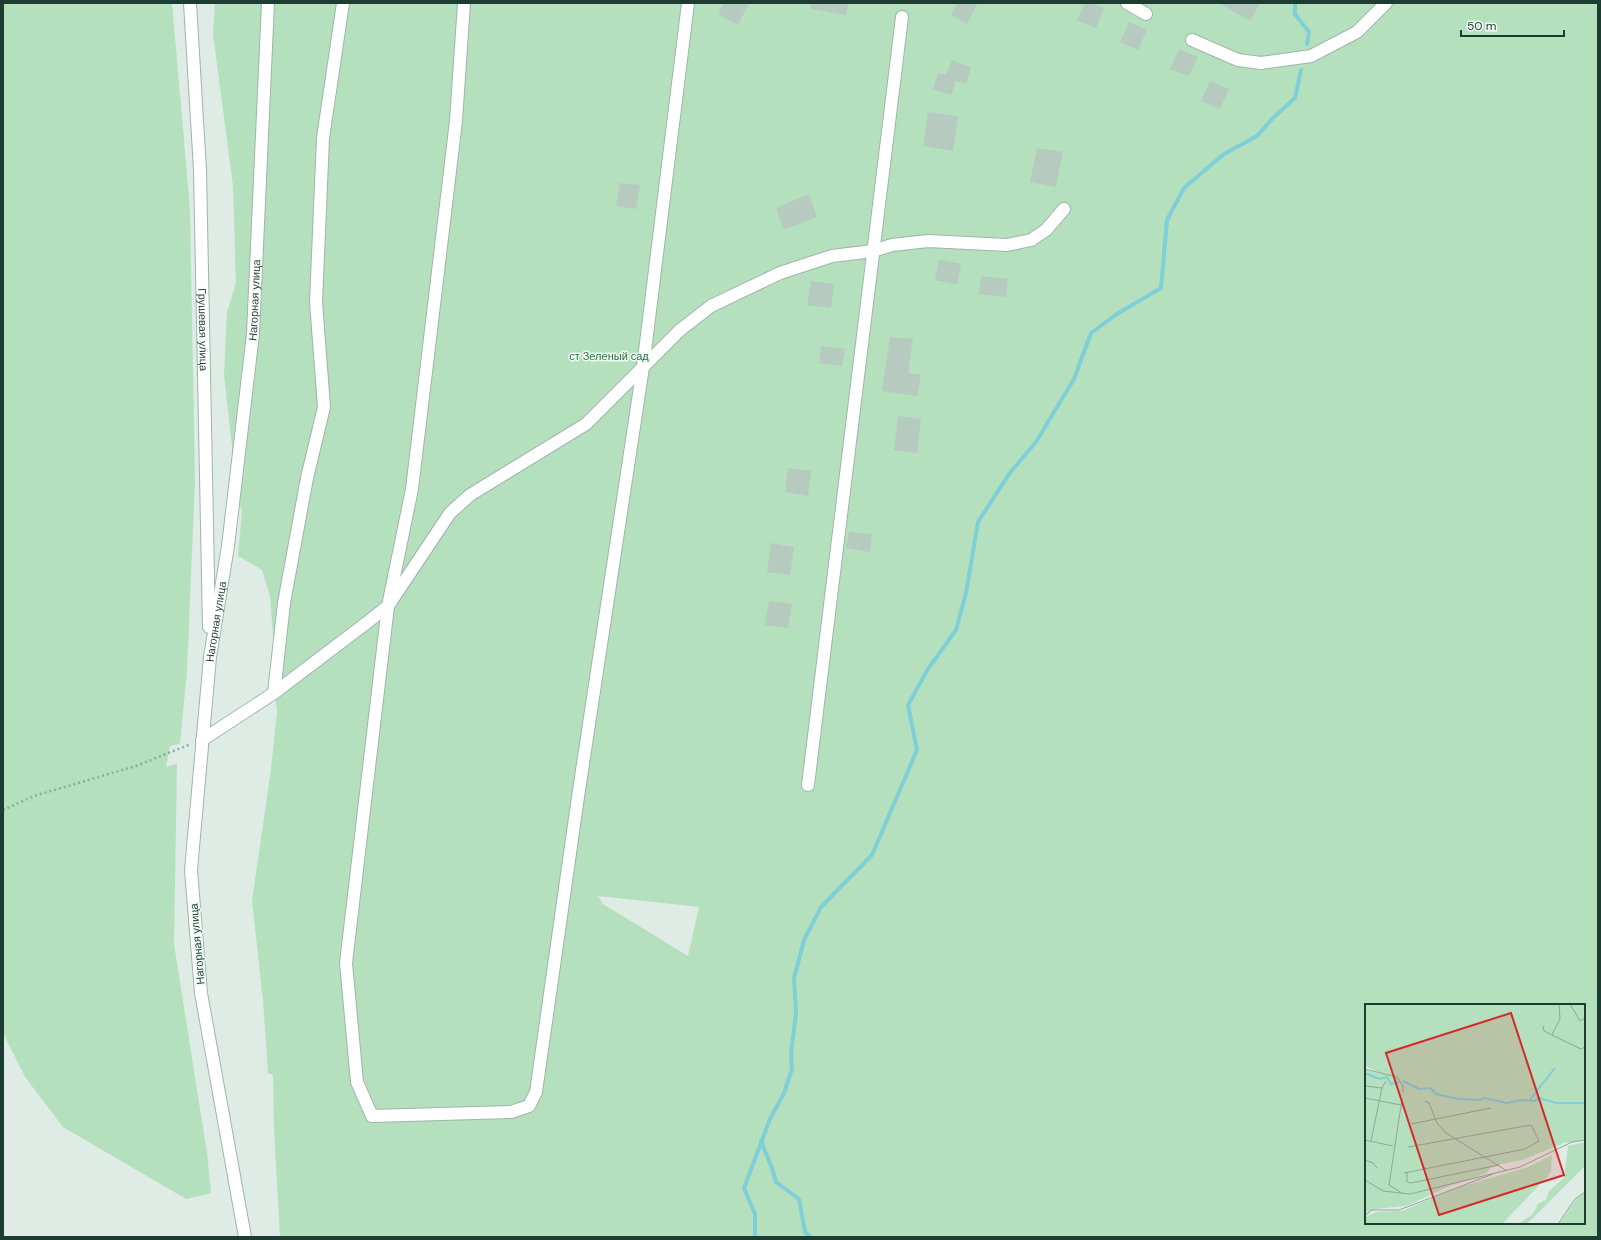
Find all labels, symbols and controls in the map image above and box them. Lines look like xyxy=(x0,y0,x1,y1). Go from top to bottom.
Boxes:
scale bar xyxy=(1461,12,1564,38)
text: 50 m xyxy=(1467,18,1496,34)
street label: Нагорная улица xyxy=(245,258,263,342)
street label: Грушевая улица xyxy=(195,288,211,372)
park label: ст Зеленый сад xyxy=(569,349,649,363)
street label: Нагорная улица xyxy=(203,579,229,663)
street label: Нагорная улица xyxy=(186,902,208,985)
inset map xyxy=(1365,1004,1585,1224)

